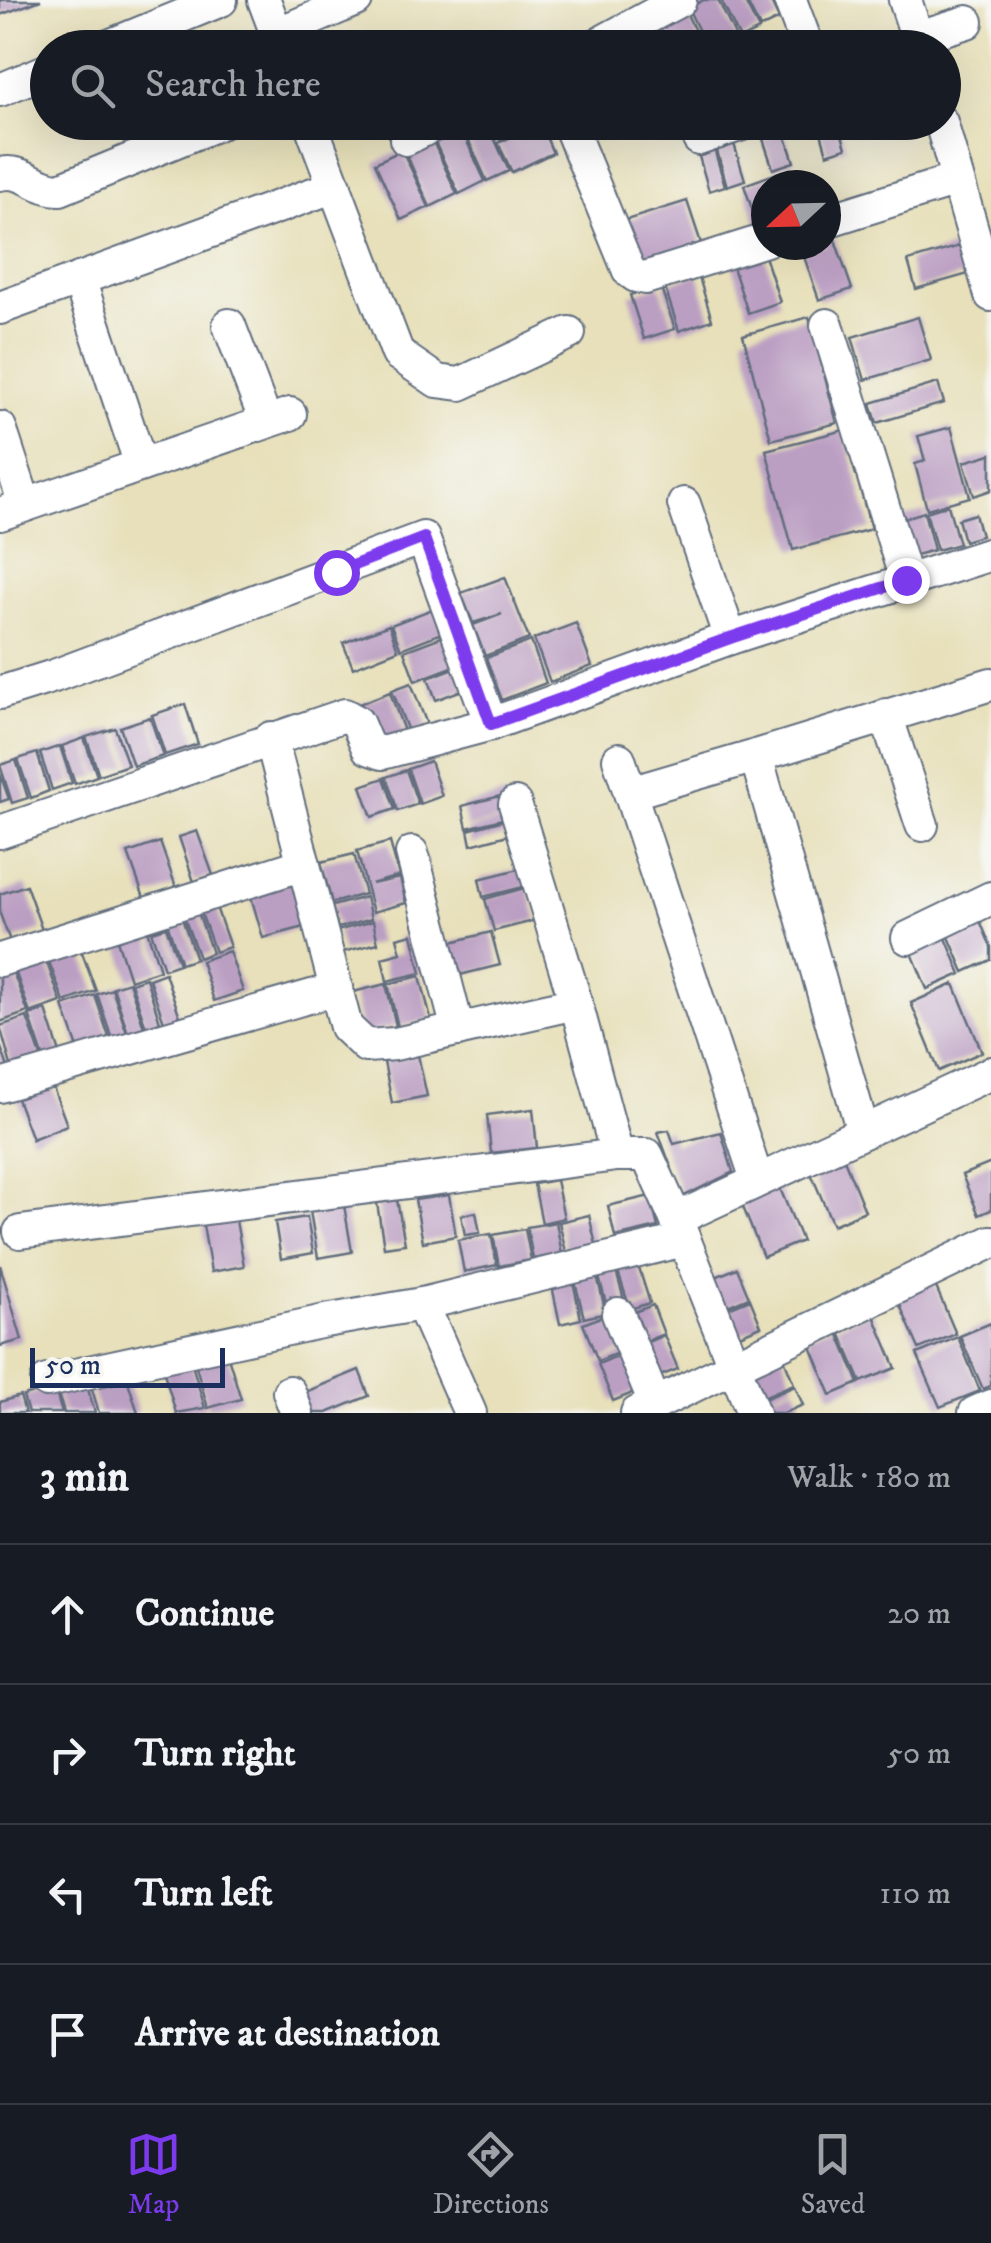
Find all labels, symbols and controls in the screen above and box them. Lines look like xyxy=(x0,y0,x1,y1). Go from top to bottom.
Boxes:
search box xyxy=(30,30,961,140)
icon: search xyxy=(65,58,120,113)
text: Search here xyxy=(145,61,321,109)
north arrow xyxy=(751,170,841,260)
route start xyxy=(314,550,360,596)
route end xyxy=(884,558,930,604)
scale bar xyxy=(30,1343,225,1388)
text: 50 m xyxy=(45,1348,101,1383)
text: 3 min xyxy=(40,1452,129,1504)
text: Walk · 180 m xyxy=(787,1458,951,1498)
icon: ahead xyxy=(40,1587,95,1642)
text: Continue xyxy=(135,1590,274,1638)
text: 20 m xyxy=(887,1594,951,1634)
icon: right xyxy=(40,1727,95,1782)
text: Turn right xyxy=(135,1730,296,1778)
text: 50 m xyxy=(887,1734,951,1774)
icon: left xyxy=(40,1867,95,1922)
text: Turn left xyxy=(135,1870,273,1918)
text: 110 m xyxy=(879,1874,951,1914)
icon: arrive xyxy=(40,2007,95,2062)
text: Arrive at destination xyxy=(135,2010,440,2058)
tab: Map xyxy=(126,2127,181,2222)
tab: Directions xyxy=(433,2127,549,2222)
tab: Saved xyxy=(801,2127,865,2222)

